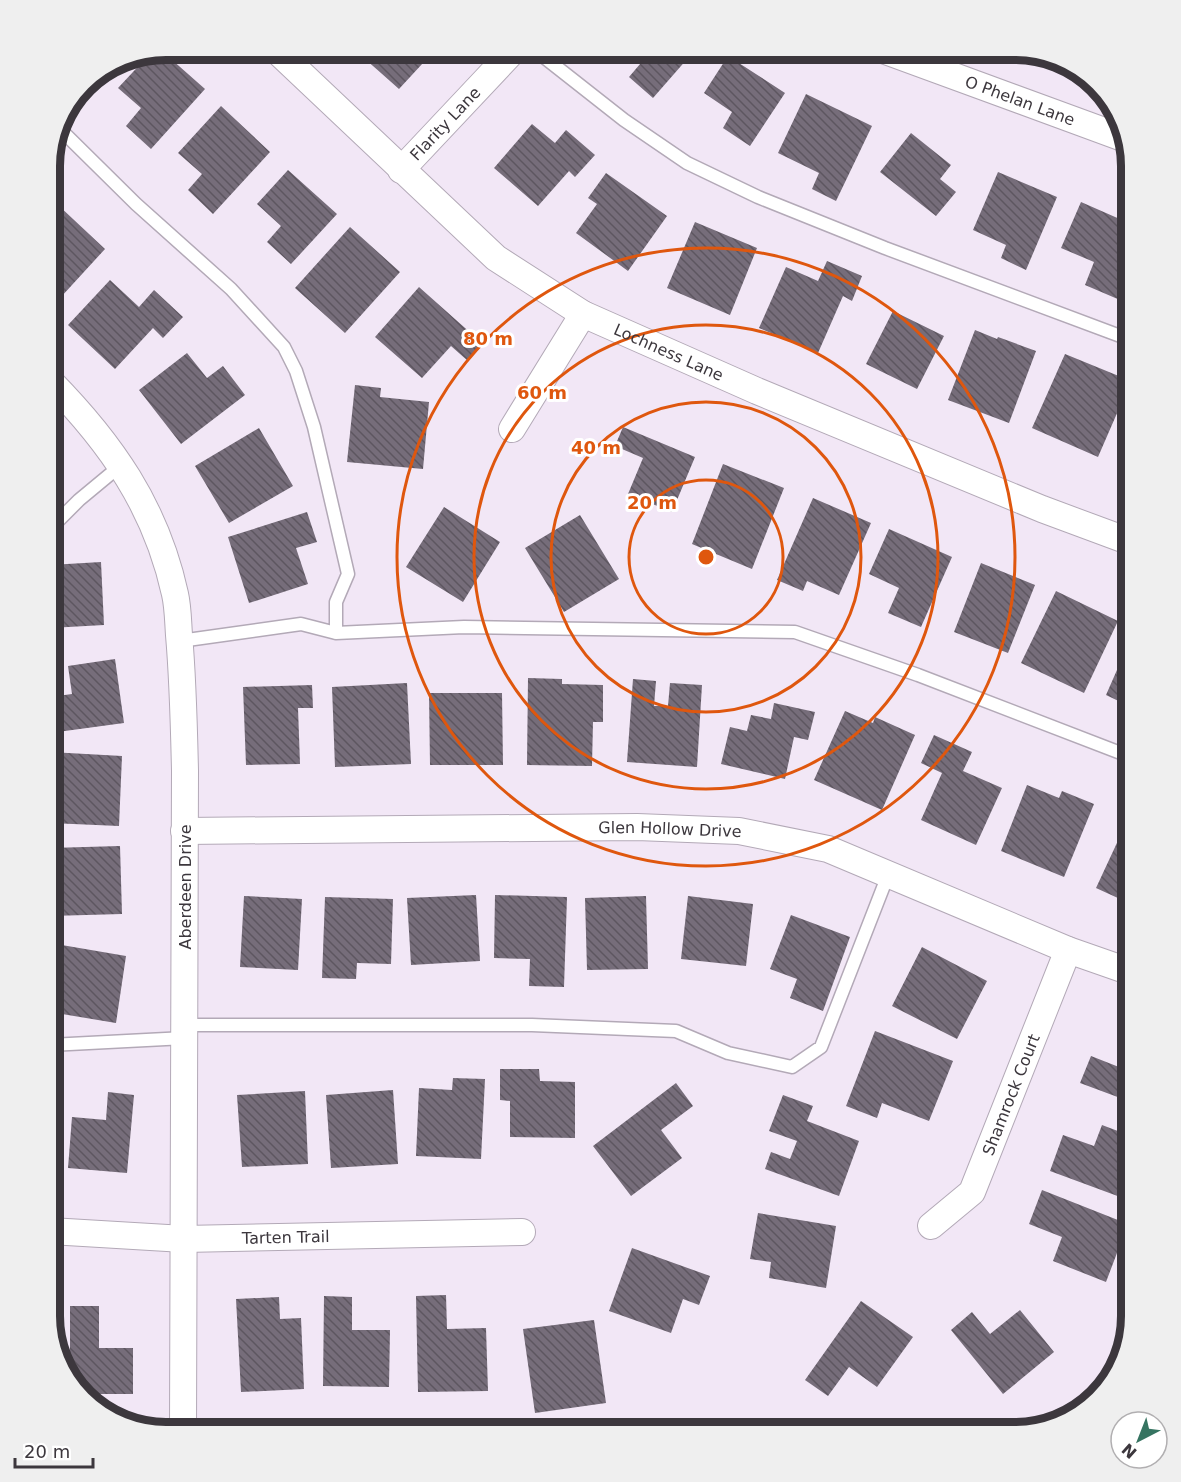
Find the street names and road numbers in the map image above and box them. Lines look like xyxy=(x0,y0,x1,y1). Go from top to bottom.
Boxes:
street label: O Phelan Lane xyxy=(962,72,1077,130)
street label: Flarity Lane xyxy=(406,83,484,165)
street label: Lochness Lane xyxy=(611,320,726,385)
street label: Glen Hollow Drive xyxy=(598,818,742,841)
street label: Aberdeen Drive xyxy=(176,825,195,949)
street label: Shamrock Court xyxy=(978,1031,1044,1158)
street label: Tarten Trail xyxy=(241,1227,330,1248)

